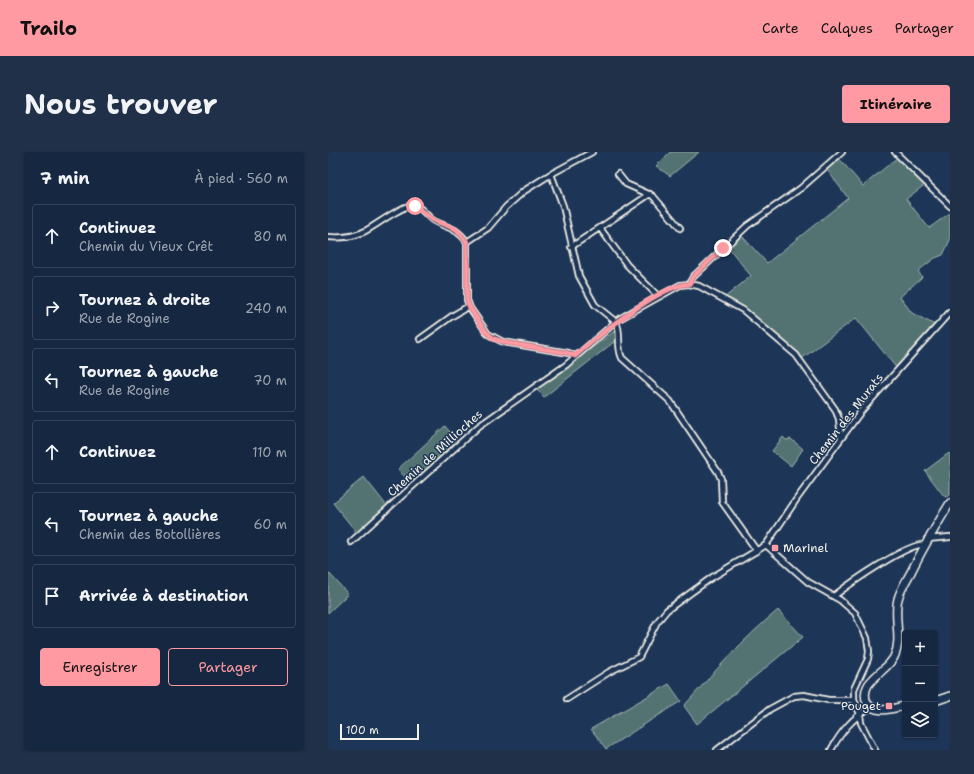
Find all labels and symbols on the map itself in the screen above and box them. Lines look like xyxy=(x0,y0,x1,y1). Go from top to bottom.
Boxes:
route start xyxy=(406,197,424,215)
route end xyxy=(714,239,732,257)
street label: Chemin des Murats xyxy=(805,370,887,468)
street label: Chemin de Millioches xyxy=(384,406,486,500)
place label: Marinel xyxy=(783,540,828,556)
marker: Marinel xyxy=(770,543,780,553)
place label: Pouget xyxy=(841,698,881,714)
marker: Pouget xyxy=(884,701,894,711)
scale bar xyxy=(340,722,419,741)

